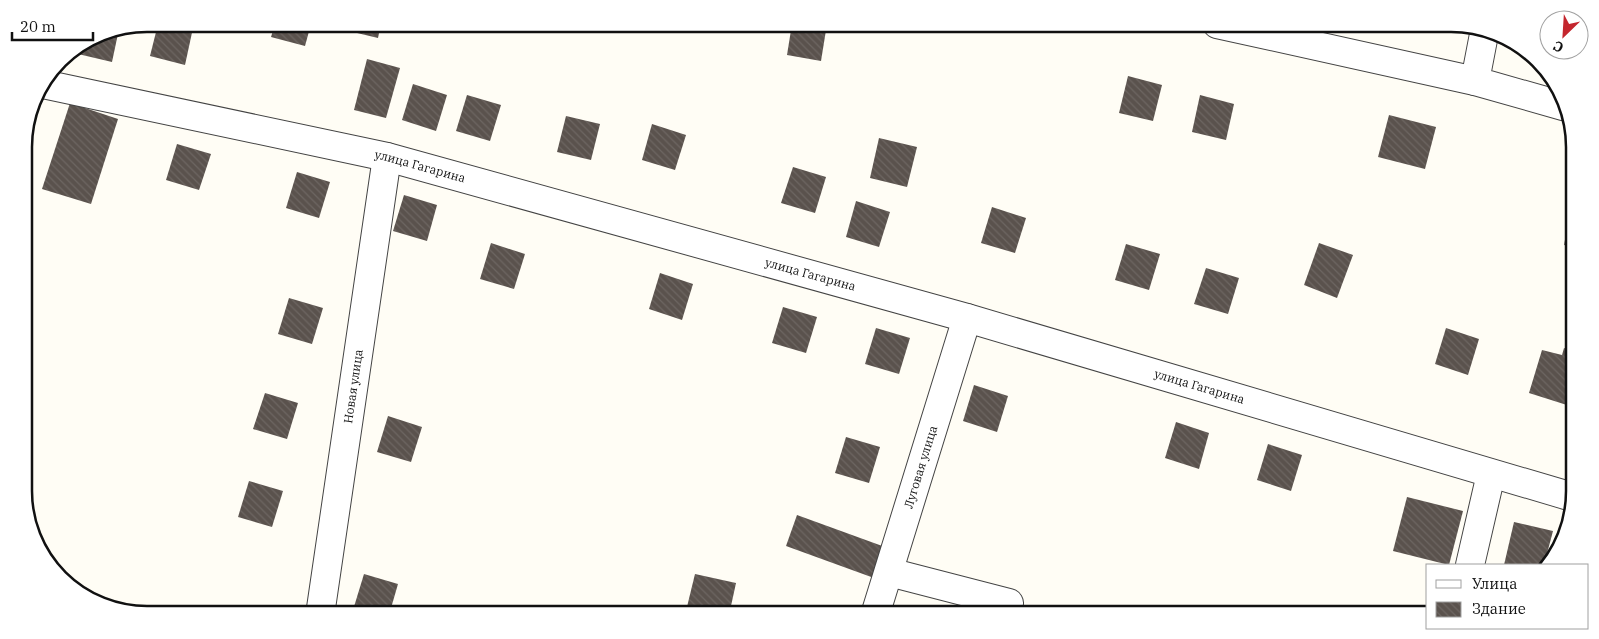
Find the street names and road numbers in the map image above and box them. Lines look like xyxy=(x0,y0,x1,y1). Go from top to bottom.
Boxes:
street label: улица Гагарина xyxy=(373,147,468,186)
street label: улица Гагарина xyxy=(763,254,858,294)
street label: Новая улица xyxy=(340,348,366,424)
street label: улица Гагарина xyxy=(1153,366,1247,407)
street label: Луговая улица xyxy=(901,423,940,510)

